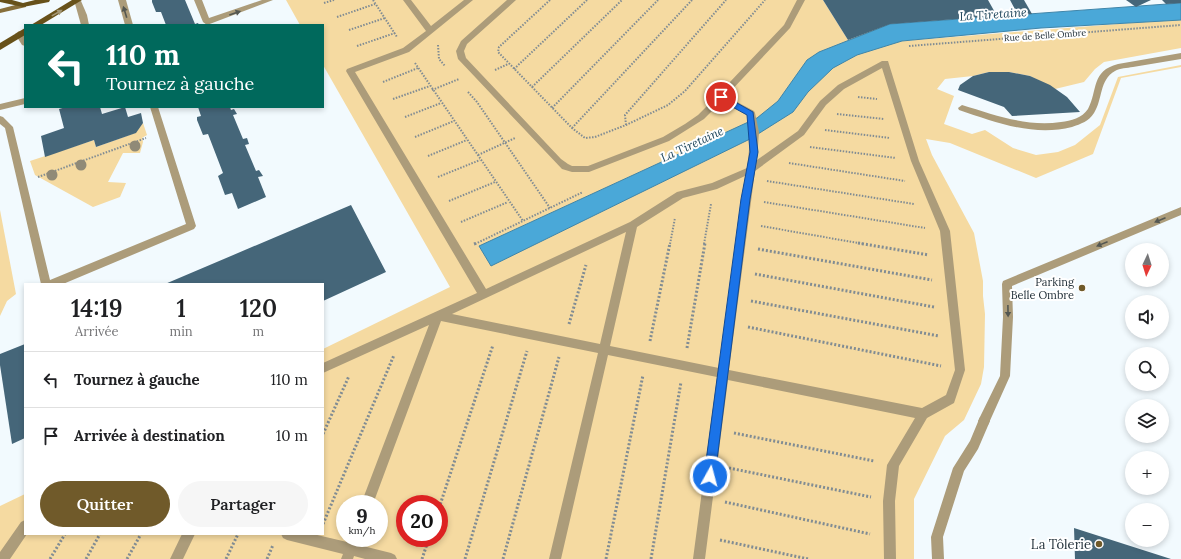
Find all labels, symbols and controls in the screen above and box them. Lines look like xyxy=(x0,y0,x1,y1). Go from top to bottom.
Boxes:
water label: La Tiretaine xyxy=(959,4,1027,24)
one-way arrow xyxy=(122,6,128,18)
one-way arrow xyxy=(229,9,241,15)
one-way arrow xyxy=(51,10,63,16)
street label: Rue de Belle Ombre xyxy=(1003,27,1087,43)
text: 110 m xyxy=(106,37,180,73)
icon: left xyxy=(40,40,92,92)
text: Tournez à gauche xyxy=(106,72,254,95)
pin xyxy=(704,80,738,114)
icon: arrive xyxy=(710,86,732,108)
water label: La Tiretaine xyxy=(658,123,726,165)
one-way arrow xyxy=(1154,217,1165,223)
one-way arrow xyxy=(1096,241,1108,247)
north arrow xyxy=(1125,243,1169,287)
map controls xyxy=(1125,243,1169,547)
place label: Parking Belle Ombre xyxy=(1011,275,1075,302)
marker: Parking Belle Ombre xyxy=(1077,283,1087,293)
text: 14:19 xyxy=(71,293,123,324)
text: 1 xyxy=(176,293,186,324)
text: 120 xyxy=(240,293,277,324)
button: sound xyxy=(1125,295,1169,339)
one-way arrow xyxy=(1005,305,1011,318)
text: Arrivée xyxy=(75,323,119,340)
text: min xyxy=(170,323,193,340)
text: m xyxy=(253,323,264,340)
button: search xyxy=(1125,347,1169,391)
icon: left xyxy=(40,369,62,391)
text: Tournez à gauche xyxy=(74,370,200,389)
text: 110 m xyxy=(270,370,308,389)
button: layers xyxy=(1125,399,1169,443)
icon: arrive xyxy=(40,425,62,447)
text: Arrivée à destination xyxy=(74,426,225,445)
text: 10 m xyxy=(276,426,308,445)
button: + xyxy=(1125,451,1169,495)
position arrow xyxy=(689,455,731,497)
button: Quitter xyxy=(40,481,170,527)
button: Partager xyxy=(178,481,308,527)
speed limit sign: 20 xyxy=(396,495,448,547)
text: 9 xyxy=(356,503,368,528)
button: − xyxy=(1125,503,1169,547)
text: km/h xyxy=(348,524,376,537)
place label: La Tôlerie xyxy=(1031,536,1091,553)
marker: La Tôlerie xyxy=(1094,539,1104,549)

